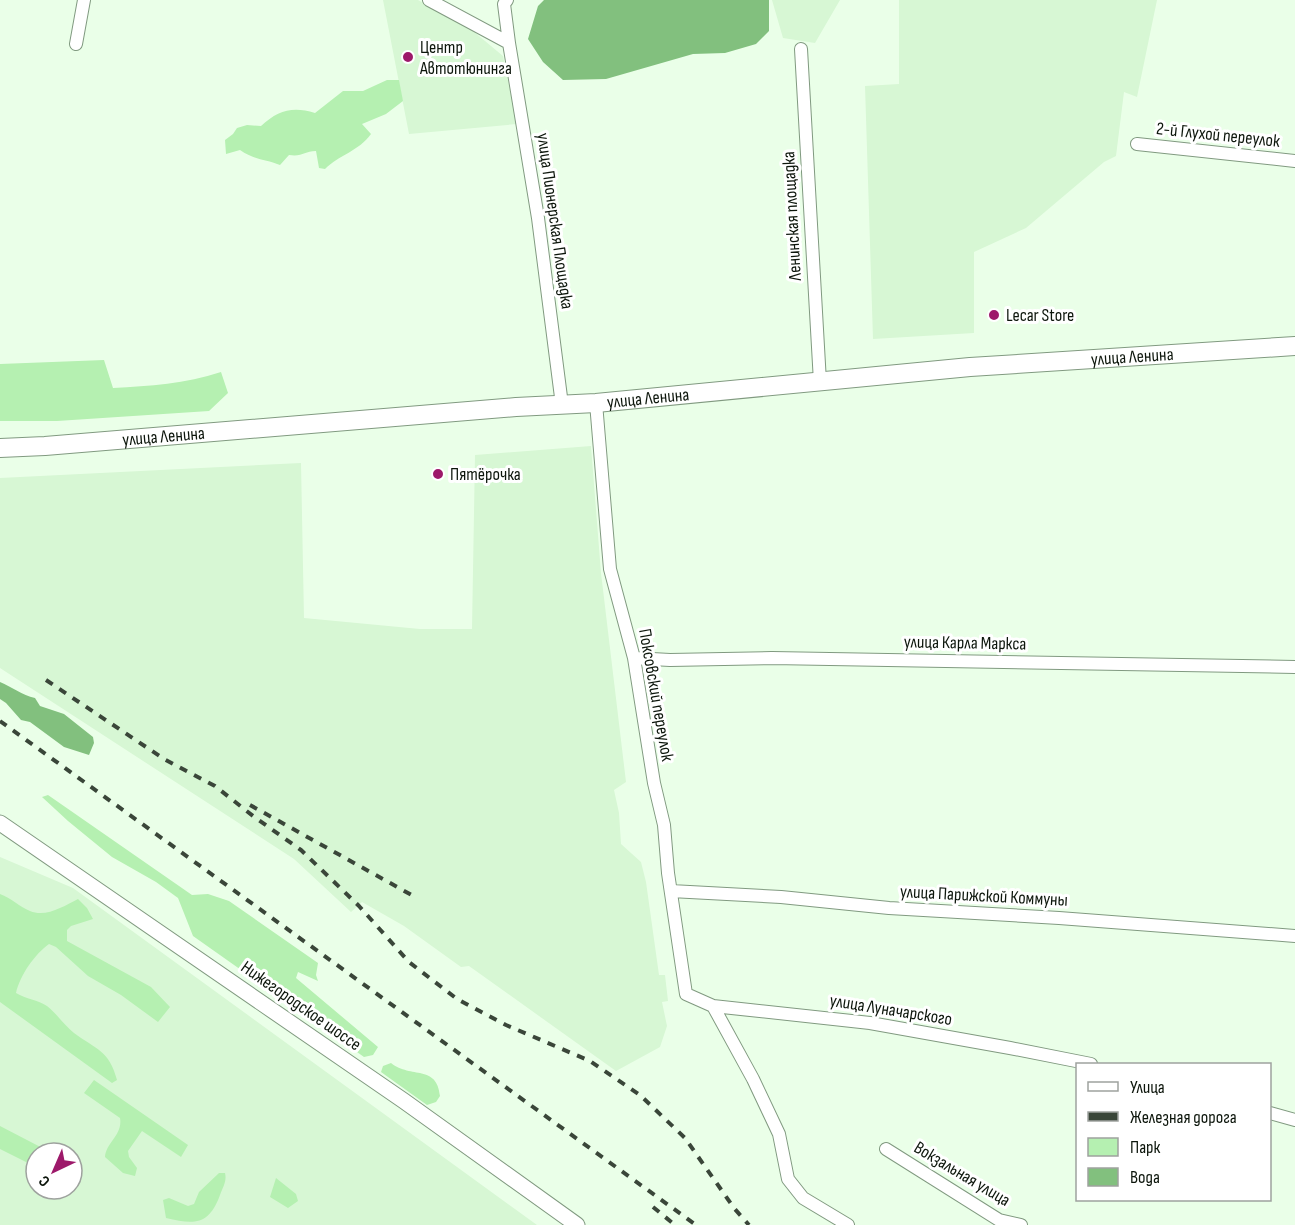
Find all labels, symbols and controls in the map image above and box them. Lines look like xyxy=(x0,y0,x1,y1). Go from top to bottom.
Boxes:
place label: Центр Автотюнинга xyxy=(419,37,512,79)
marker: Центр Автотюнинга xyxy=(401,50,415,64)
street label: 2-й Глухой переулок xyxy=(1155,118,1281,152)
street label: улица Пионерская Площадка xyxy=(532,132,578,310)
street label: Ленинская площадка xyxy=(778,151,806,282)
place label: Lecar Store xyxy=(1006,305,1074,326)
marker: Lecar Store xyxy=(987,308,1001,322)
street label: улица Ленина xyxy=(1090,343,1174,370)
street label: улица Ленина xyxy=(606,384,690,412)
street label: улица Ленина xyxy=(121,422,206,450)
place label: Пятёрочка xyxy=(450,464,521,485)
marker: Пятёрочка xyxy=(431,467,445,481)
street label: Поксовский переулок xyxy=(634,627,678,763)
street label: улица Карла Маркса xyxy=(904,631,1026,655)
street label: улица Парижской Коммуны xyxy=(900,881,1068,911)
street label: Нижегородское шоссе xyxy=(237,957,365,1055)
street label: улица Луначарского xyxy=(828,990,954,1030)
legend xyxy=(1076,1063,1271,1201)
text: Улица xyxy=(1130,1077,1165,1098)
text: Железная дорога xyxy=(1130,1107,1237,1128)
street label: Вокзальная улица xyxy=(910,1137,1014,1211)
text: Парк xyxy=(1130,1137,1161,1158)
north arrow xyxy=(24,1141,84,1201)
text: Вода xyxy=(1130,1167,1160,1188)
text: С xyxy=(35,1171,54,1190)

